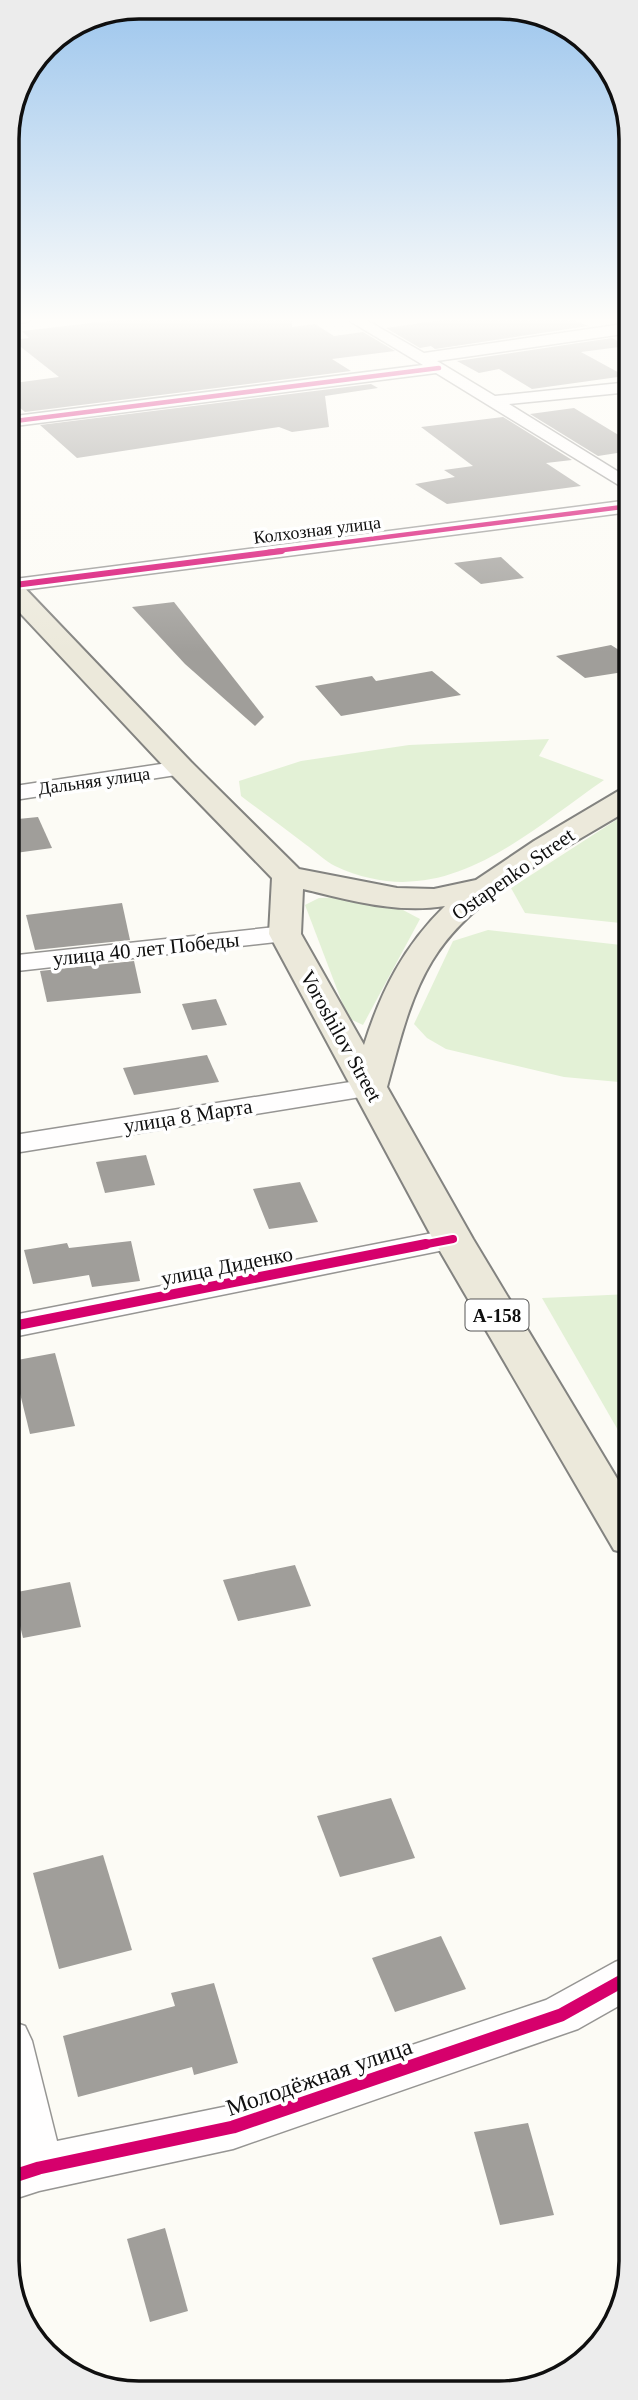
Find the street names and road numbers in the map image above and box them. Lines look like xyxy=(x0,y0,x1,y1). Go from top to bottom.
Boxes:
street label: Колхозная улица xyxy=(252,512,382,548)
street label: Дальняя улица xyxy=(37,763,151,799)
street label: Ostapenko Street xyxy=(447,823,579,925)
street label: улица 40 лет Победы xyxy=(52,927,240,971)
street label: Voroshilov Street xyxy=(295,966,387,1106)
street label: улица 8 Марта xyxy=(122,1094,255,1138)
street label: улица Диденко xyxy=(159,1241,295,1291)
road number: А-158 xyxy=(466,1300,528,1330)
street label: Молодёжная улица xyxy=(223,2033,416,2121)

